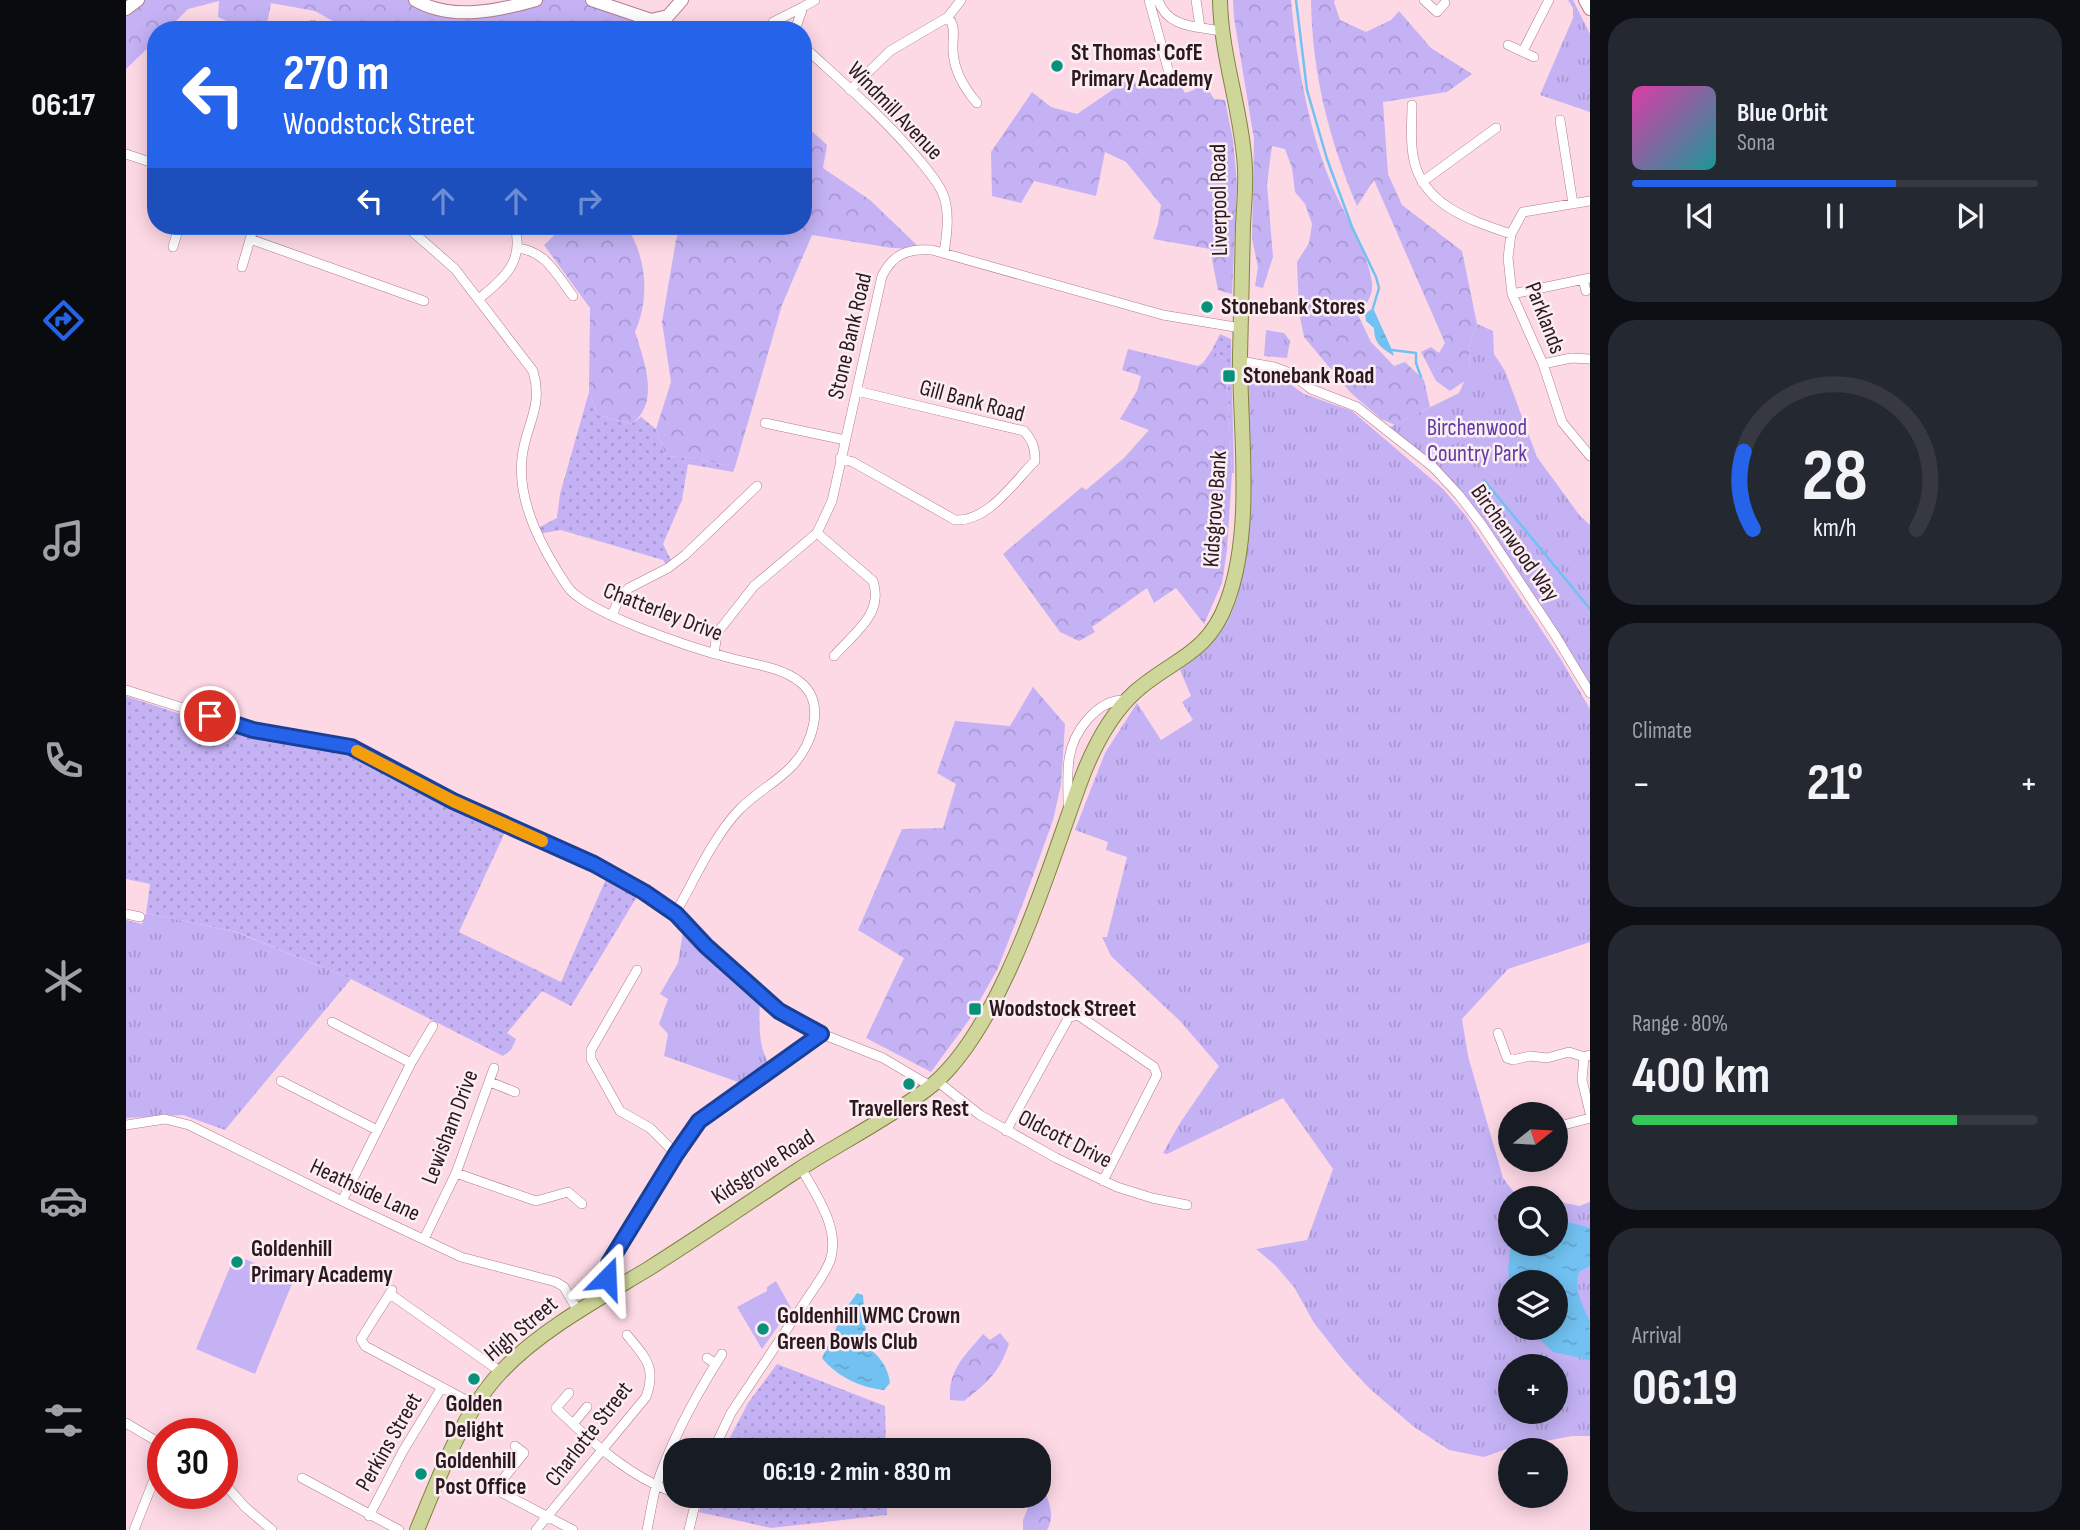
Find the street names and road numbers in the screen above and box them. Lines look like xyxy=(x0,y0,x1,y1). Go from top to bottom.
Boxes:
street label: Windmill Avenue xyxy=(841,56,949,166)
street label: Liverpool Road xyxy=(1204,144,1234,256)
street label: Stone Bank Road xyxy=(822,270,878,402)
street label: Parklands xyxy=(1519,278,1571,358)
street label: Gill Bank Road xyxy=(916,374,1028,428)
street label: Kidsgrove Bank xyxy=(1197,450,1233,568)
street label: Birchenwood Way xyxy=(1465,479,1566,607)
street label: Chatterley Drive xyxy=(599,576,727,648)
street label: Lewisham Drive xyxy=(415,1066,485,1188)
street label: Oldcott Drive xyxy=(1013,1103,1117,1175)
street label: Kidsgrove Road xyxy=(706,1123,820,1211)
street label: Heathside Lane xyxy=(306,1152,424,1228)
street label: High Street xyxy=(479,1290,563,1368)
street label: Charlotte Street xyxy=(539,1376,639,1492)
street label: Perkins Street xyxy=(350,1388,428,1496)

